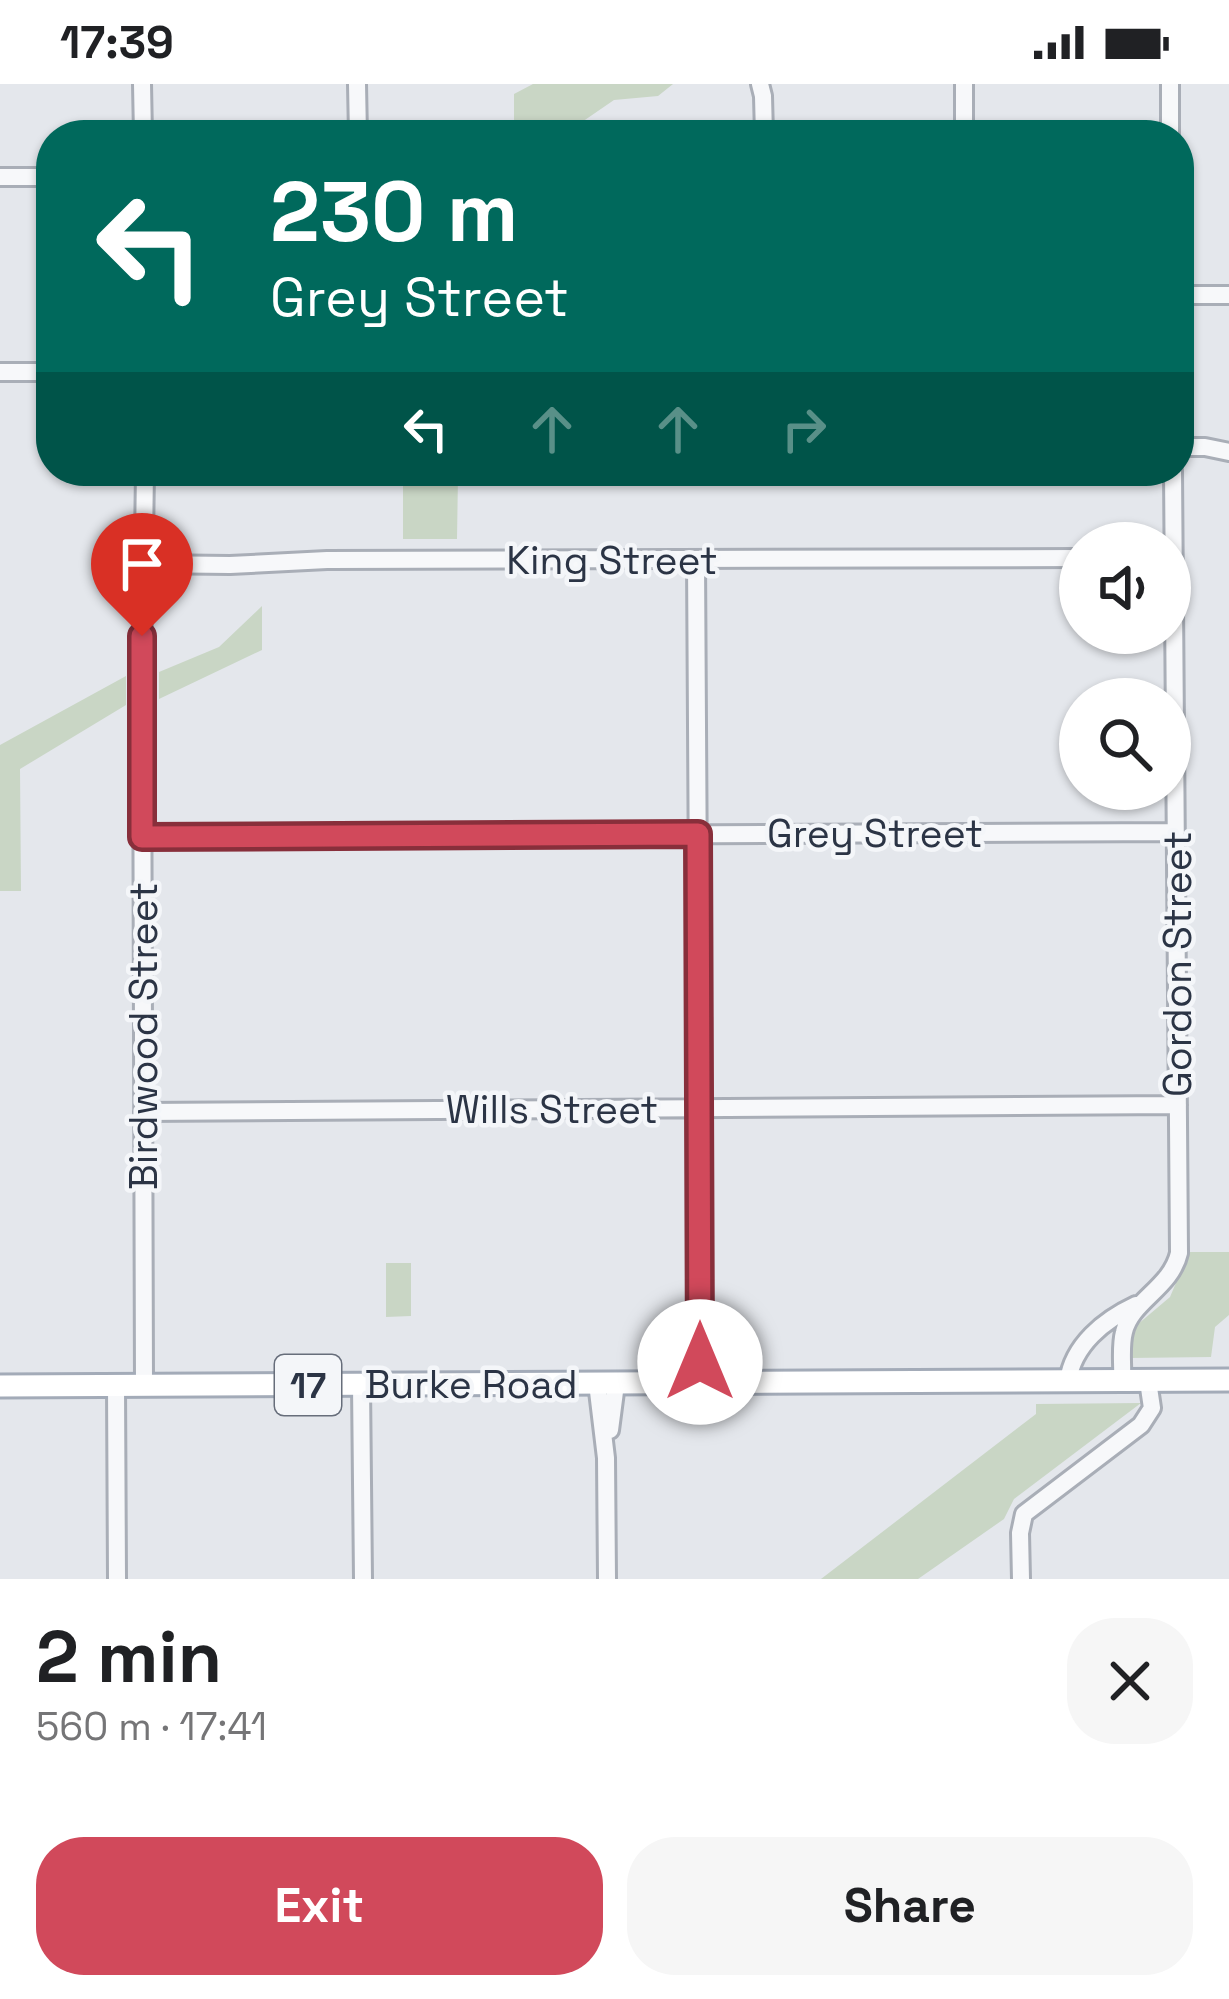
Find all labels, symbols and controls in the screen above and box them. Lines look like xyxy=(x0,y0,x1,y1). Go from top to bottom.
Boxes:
text: 17:39 xyxy=(60,14,174,71)
text: 230 m xyxy=(270,158,518,266)
icon: left xyxy=(72,168,228,324)
text: Grey Street xyxy=(270,263,569,332)
icon: left xyxy=(393,396,459,462)
icon: ahead xyxy=(519,396,585,462)
icon: ahead xyxy=(645,396,711,462)
icon: right xyxy=(771,396,837,462)
pin xyxy=(91,513,193,636)
map controls xyxy=(1059,522,1191,810)
button: sound xyxy=(1059,522,1191,654)
icon: arrive xyxy=(109,531,175,597)
street label: King Street xyxy=(506,536,718,585)
button: search xyxy=(1059,678,1191,810)
street label: Grey Street xyxy=(767,809,983,858)
street label: Gordon Street xyxy=(1153,831,1202,1097)
street label: Birdwood Street xyxy=(119,882,168,1190)
street label: Wills Street xyxy=(446,1085,658,1134)
position arrow xyxy=(637,1299,763,1425)
road number: 17 xyxy=(275,1355,341,1415)
street label: Burke Road xyxy=(364,1360,578,1409)
text: 2 min xyxy=(36,1611,222,1703)
button: close xyxy=(1067,1618,1193,1744)
text: 560 m · 17:41 xyxy=(36,1702,267,1751)
button: Exit xyxy=(36,1837,603,1975)
button: Share xyxy=(627,1837,1193,1975)

